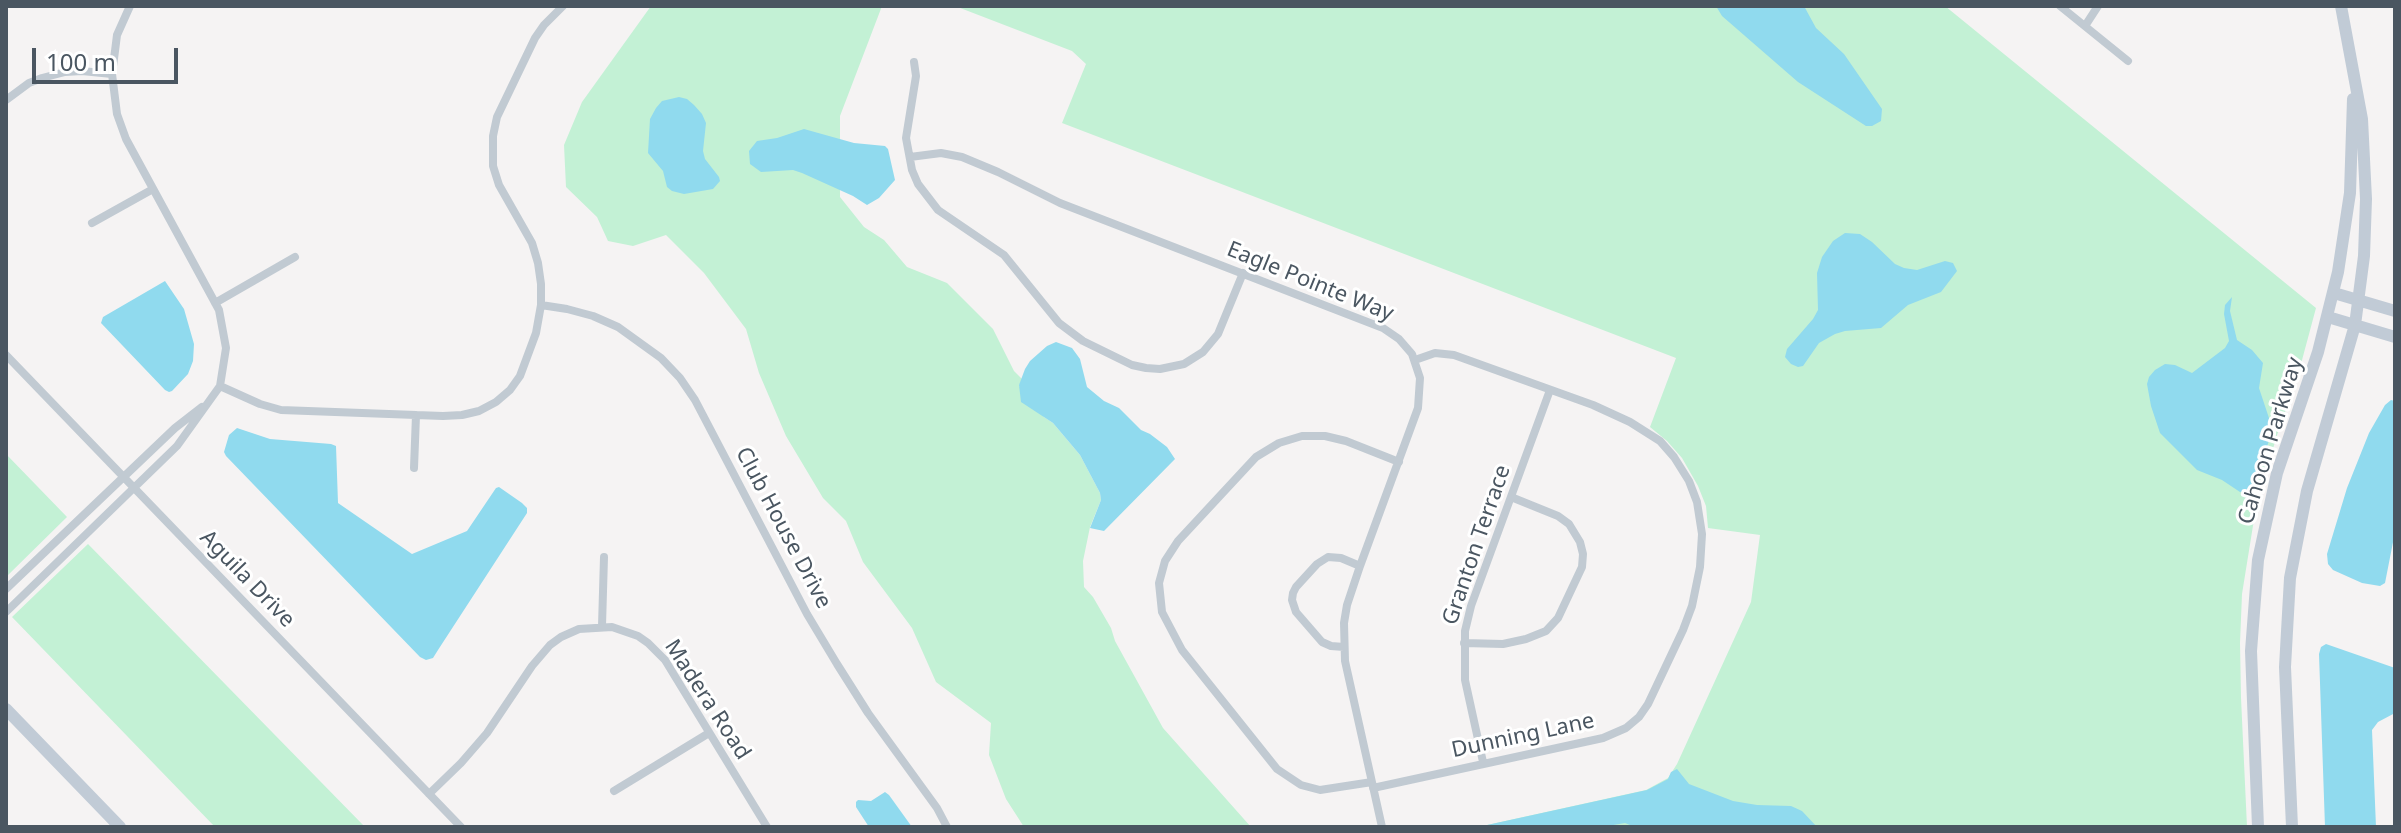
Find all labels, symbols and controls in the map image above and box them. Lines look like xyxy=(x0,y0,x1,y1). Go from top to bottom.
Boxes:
scale bar xyxy=(36,32,182,82)
text: 100 m xyxy=(46,45,116,78)
street label: Eagle Pointe Way xyxy=(1223,237,1397,327)
street label: Cahoon Parkway xyxy=(2233,354,2309,528)
street label: Club House Drive xyxy=(729,443,837,613)
street label: Granton Terrace xyxy=(1437,462,1517,628)
street label: Aguila Drive xyxy=(194,525,300,633)
street label: Madera Road xyxy=(658,635,756,765)
street label: Dunning Lane xyxy=(1449,708,1597,764)

